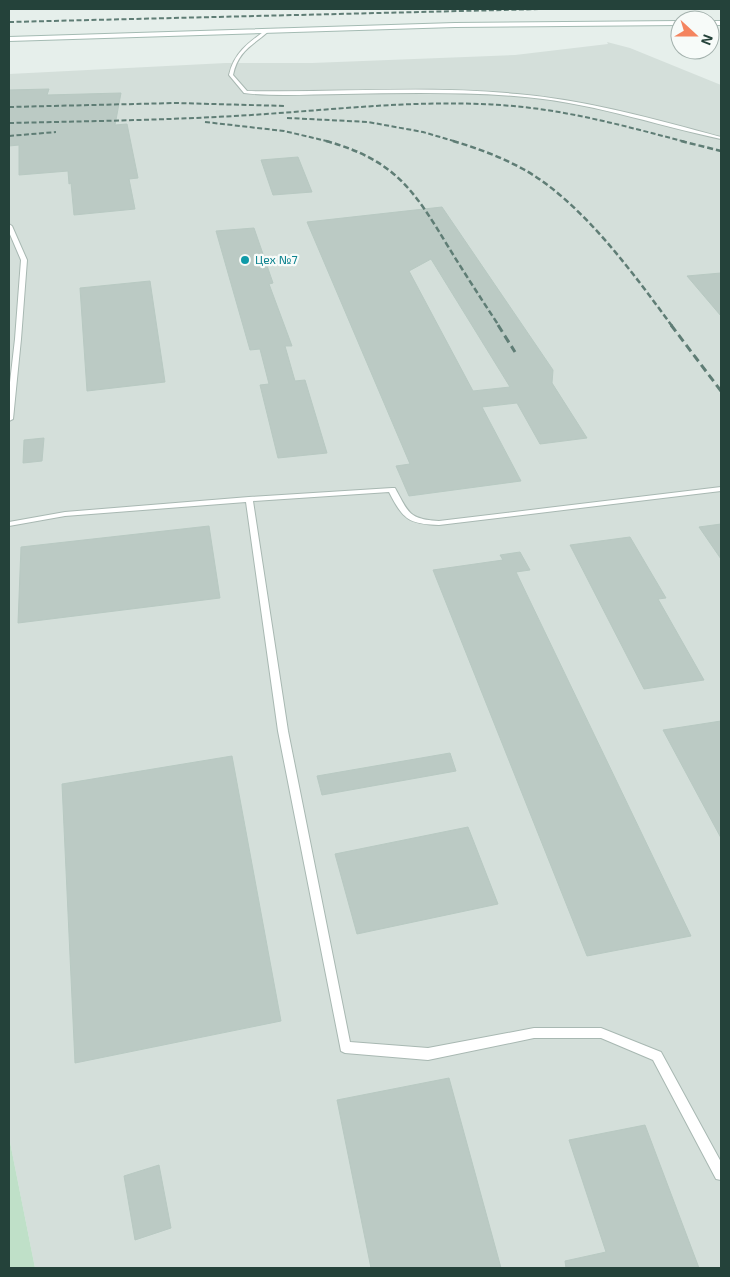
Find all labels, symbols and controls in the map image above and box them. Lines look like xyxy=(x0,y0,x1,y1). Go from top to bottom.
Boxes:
north arrow xyxy=(670,10,720,60)
text: N xyxy=(698,32,717,48)
place label: Цех №7 xyxy=(255,252,298,266)
marker: Цех №7 xyxy=(239,254,251,266)

